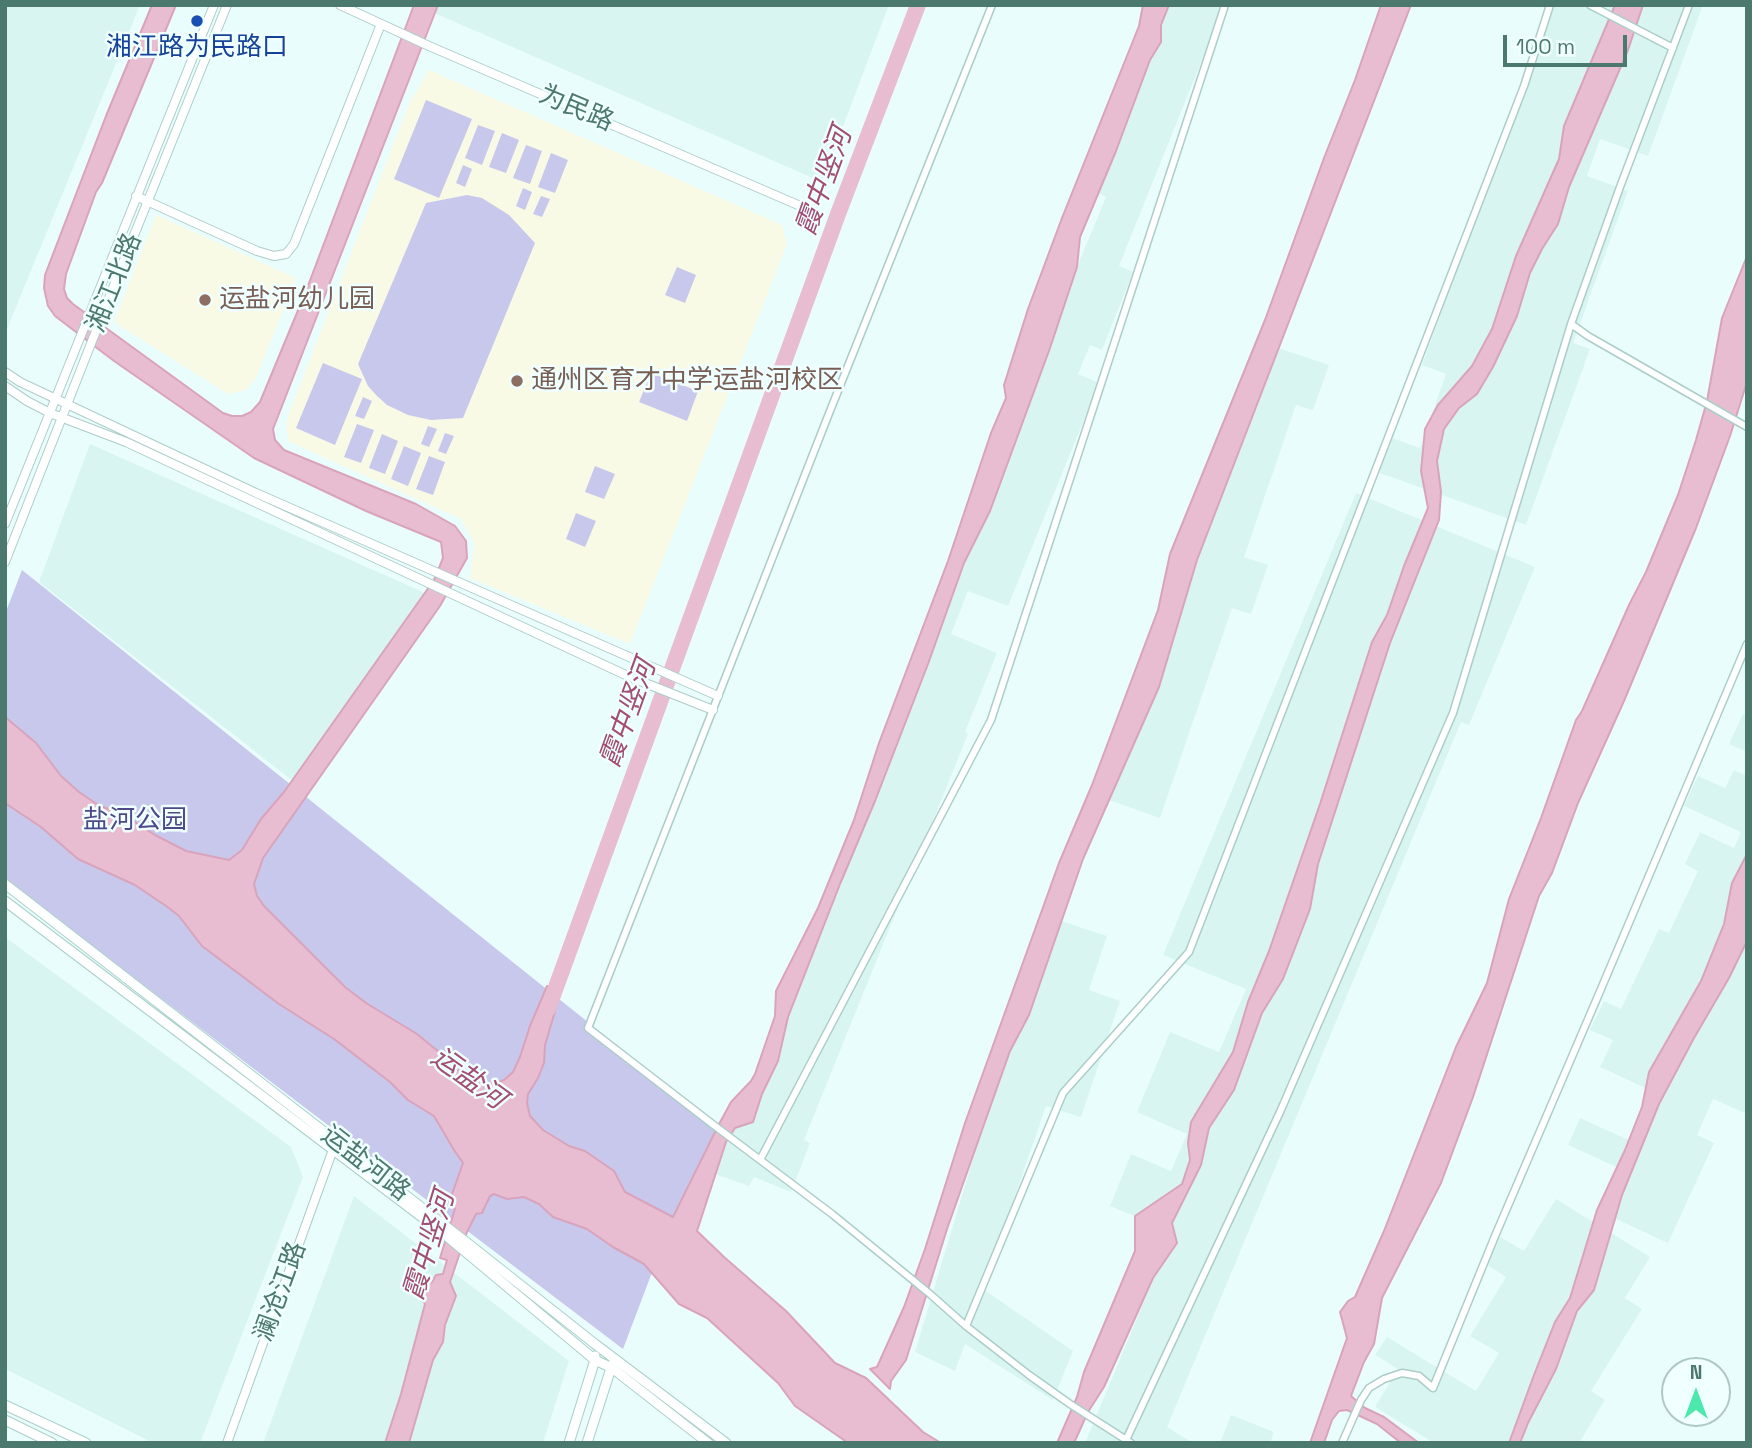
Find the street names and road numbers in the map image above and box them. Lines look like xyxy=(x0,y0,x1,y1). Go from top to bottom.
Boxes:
street label: 为民路 xyxy=(534,79,618,139)
street label: 湘江北路 xyxy=(81,229,149,337)
street label: 运盐河路 xyxy=(314,1120,416,1208)
street label: 澜沧江路 xyxy=(249,1238,313,1346)

